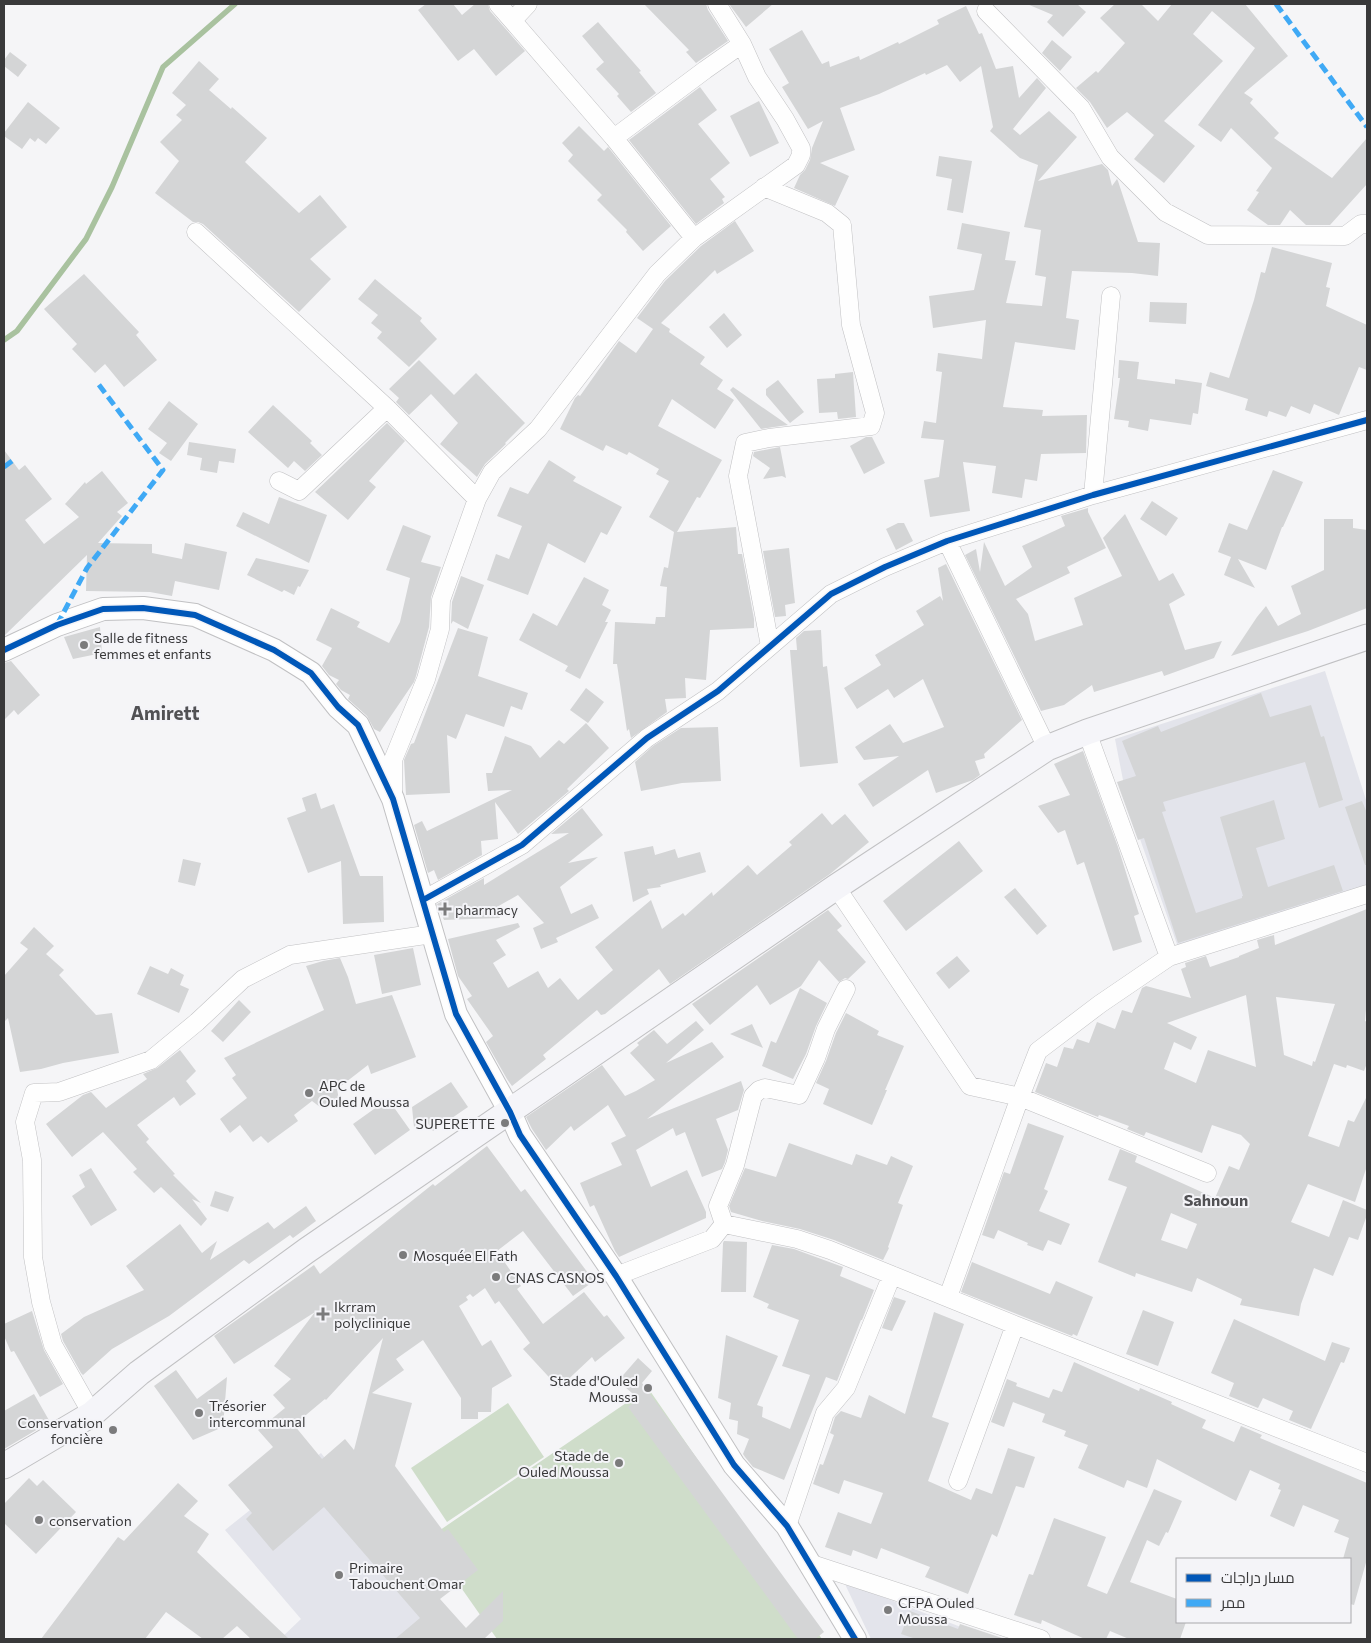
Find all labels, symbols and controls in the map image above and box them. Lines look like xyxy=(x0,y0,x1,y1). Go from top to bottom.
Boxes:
place label: Salle de fitness femmes et enfants xyxy=(94,629,211,662)
marker: Salle de fitness femmes et enfants xyxy=(78,639,90,651)
district label: Amirett xyxy=(130,701,200,724)
place label: pharmacy xyxy=(455,901,518,918)
marker: pharmacy xyxy=(439,903,451,915)
place label: APC de Ouled Moussa xyxy=(319,1077,410,1110)
marker: APC de Ouled Moussa xyxy=(303,1087,315,1099)
place label: SUPERETTE xyxy=(416,1115,495,1132)
marker: SUPERETTE xyxy=(499,1117,511,1129)
district label: Sahnoun xyxy=(1184,1190,1248,1209)
place label: Mosquée El Fath xyxy=(413,1247,518,1264)
marker: Mosquée El Fath xyxy=(397,1249,409,1261)
place label: CNAS CASNOS xyxy=(506,1269,604,1286)
marker: CNAS CASNOS xyxy=(490,1271,502,1283)
place label: Ikrram polyclinique xyxy=(334,1298,410,1331)
marker: Ikrram polyclinique xyxy=(316,1307,330,1321)
place label: Stade d'Ouled Moussa xyxy=(550,1372,638,1405)
marker: Stade d'Ouled Moussa xyxy=(642,1382,654,1394)
place label: Trésorier intercommunal xyxy=(209,1397,305,1430)
marker: Trésorier intercommunal xyxy=(193,1407,205,1419)
place label: Conservation foncière xyxy=(18,1414,103,1447)
marker: Conservation foncière xyxy=(107,1424,119,1436)
place label: Stade de Ouled Moussa xyxy=(518,1447,609,1480)
marker: Stade de Ouled Moussa xyxy=(613,1457,625,1469)
place label: conservation xyxy=(49,1512,132,1529)
marker: conservation xyxy=(33,1514,45,1526)
legend xyxy=(1176,1558,1351,1623)
place label: Primaire Tabouchent Omar xyxy=(349,1559,464,1592)
text: مسار دراجات xyxy=(1221,1568,1295,1587)
marker: Primaire Tabouchent Omar xyxy=(333,1569,345,1581)
text: ممر xyxy=(1220,1593,1245,1612)
place label: CFPA Ouled Moussa xyxy=(898,1594,974,1627)
marker: CFPA Ouled Moussa xyxy=(882,1604,894,1616)

